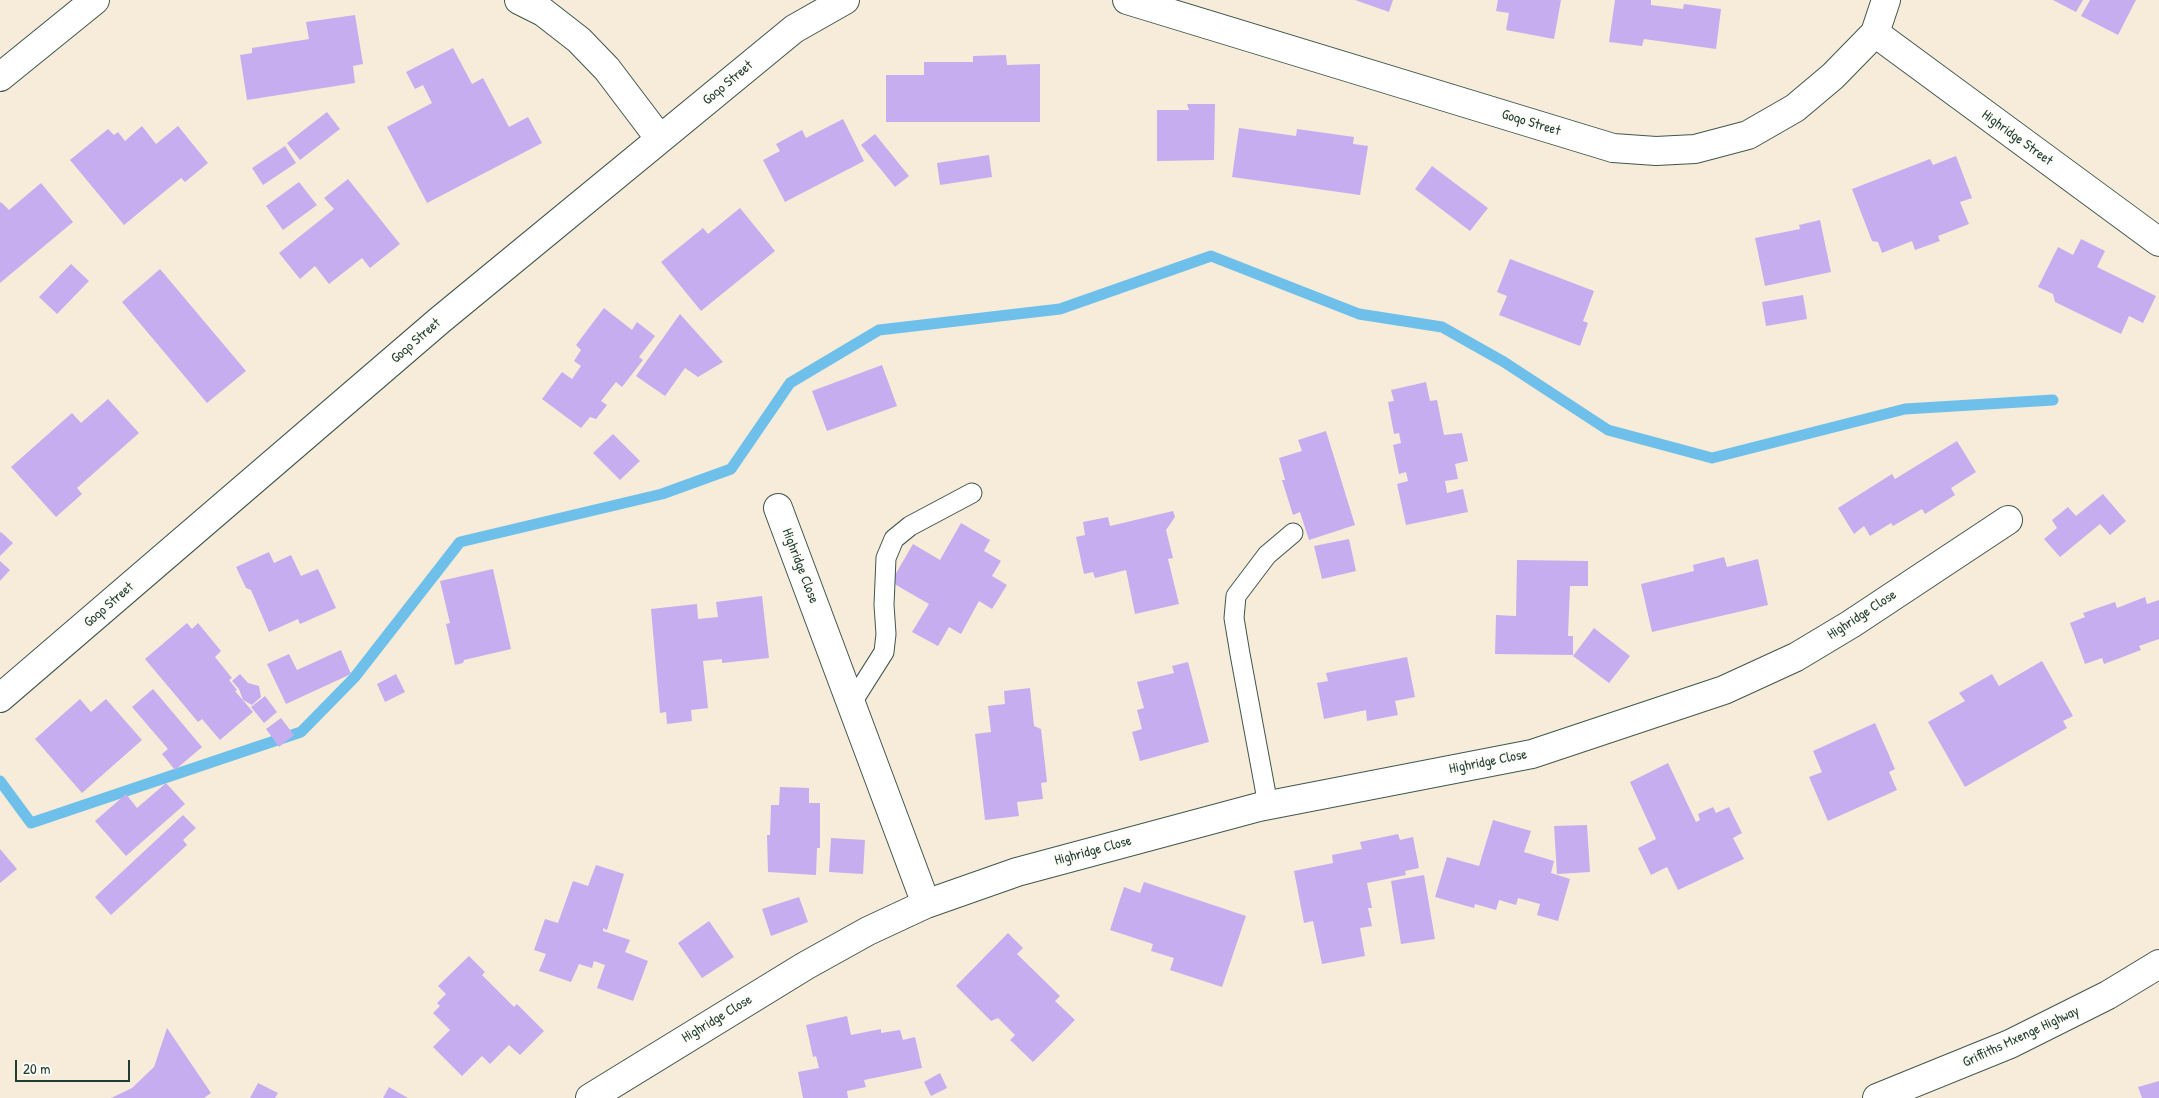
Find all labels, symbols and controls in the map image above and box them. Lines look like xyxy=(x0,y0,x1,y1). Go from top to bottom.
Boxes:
street label: Goqo Street xyxy=(700,57,756,109)
street label: Goqo Street xyxy=(1500,106,1562,140)
street label: Highridge Street xyxy=(1978,107,2056,169)
street label: Goqo Street xyxy=(388,315,444,367)
street label: Highridge Close xyxy=(778,526,822,606)
street label: Goqo Street xyxy=(81,579,137,631)
street label: Highridge Close xyxy=(1824,586,1900,644)
street label: Highridge Close xyxy=(1448,746,1528,778)
street label: Highridge Close xyxy=(1053,833,1133,869)
street label: Highridge Close xyxy=(679,992,755,1046)
street label: Griffiths Mxenge Highway xyxy=(1960,1003,2082,1071)
scale bar xyxy=(18,1050,132,1082)
text: 20 m xyxy=(23,1058,50,1079)

